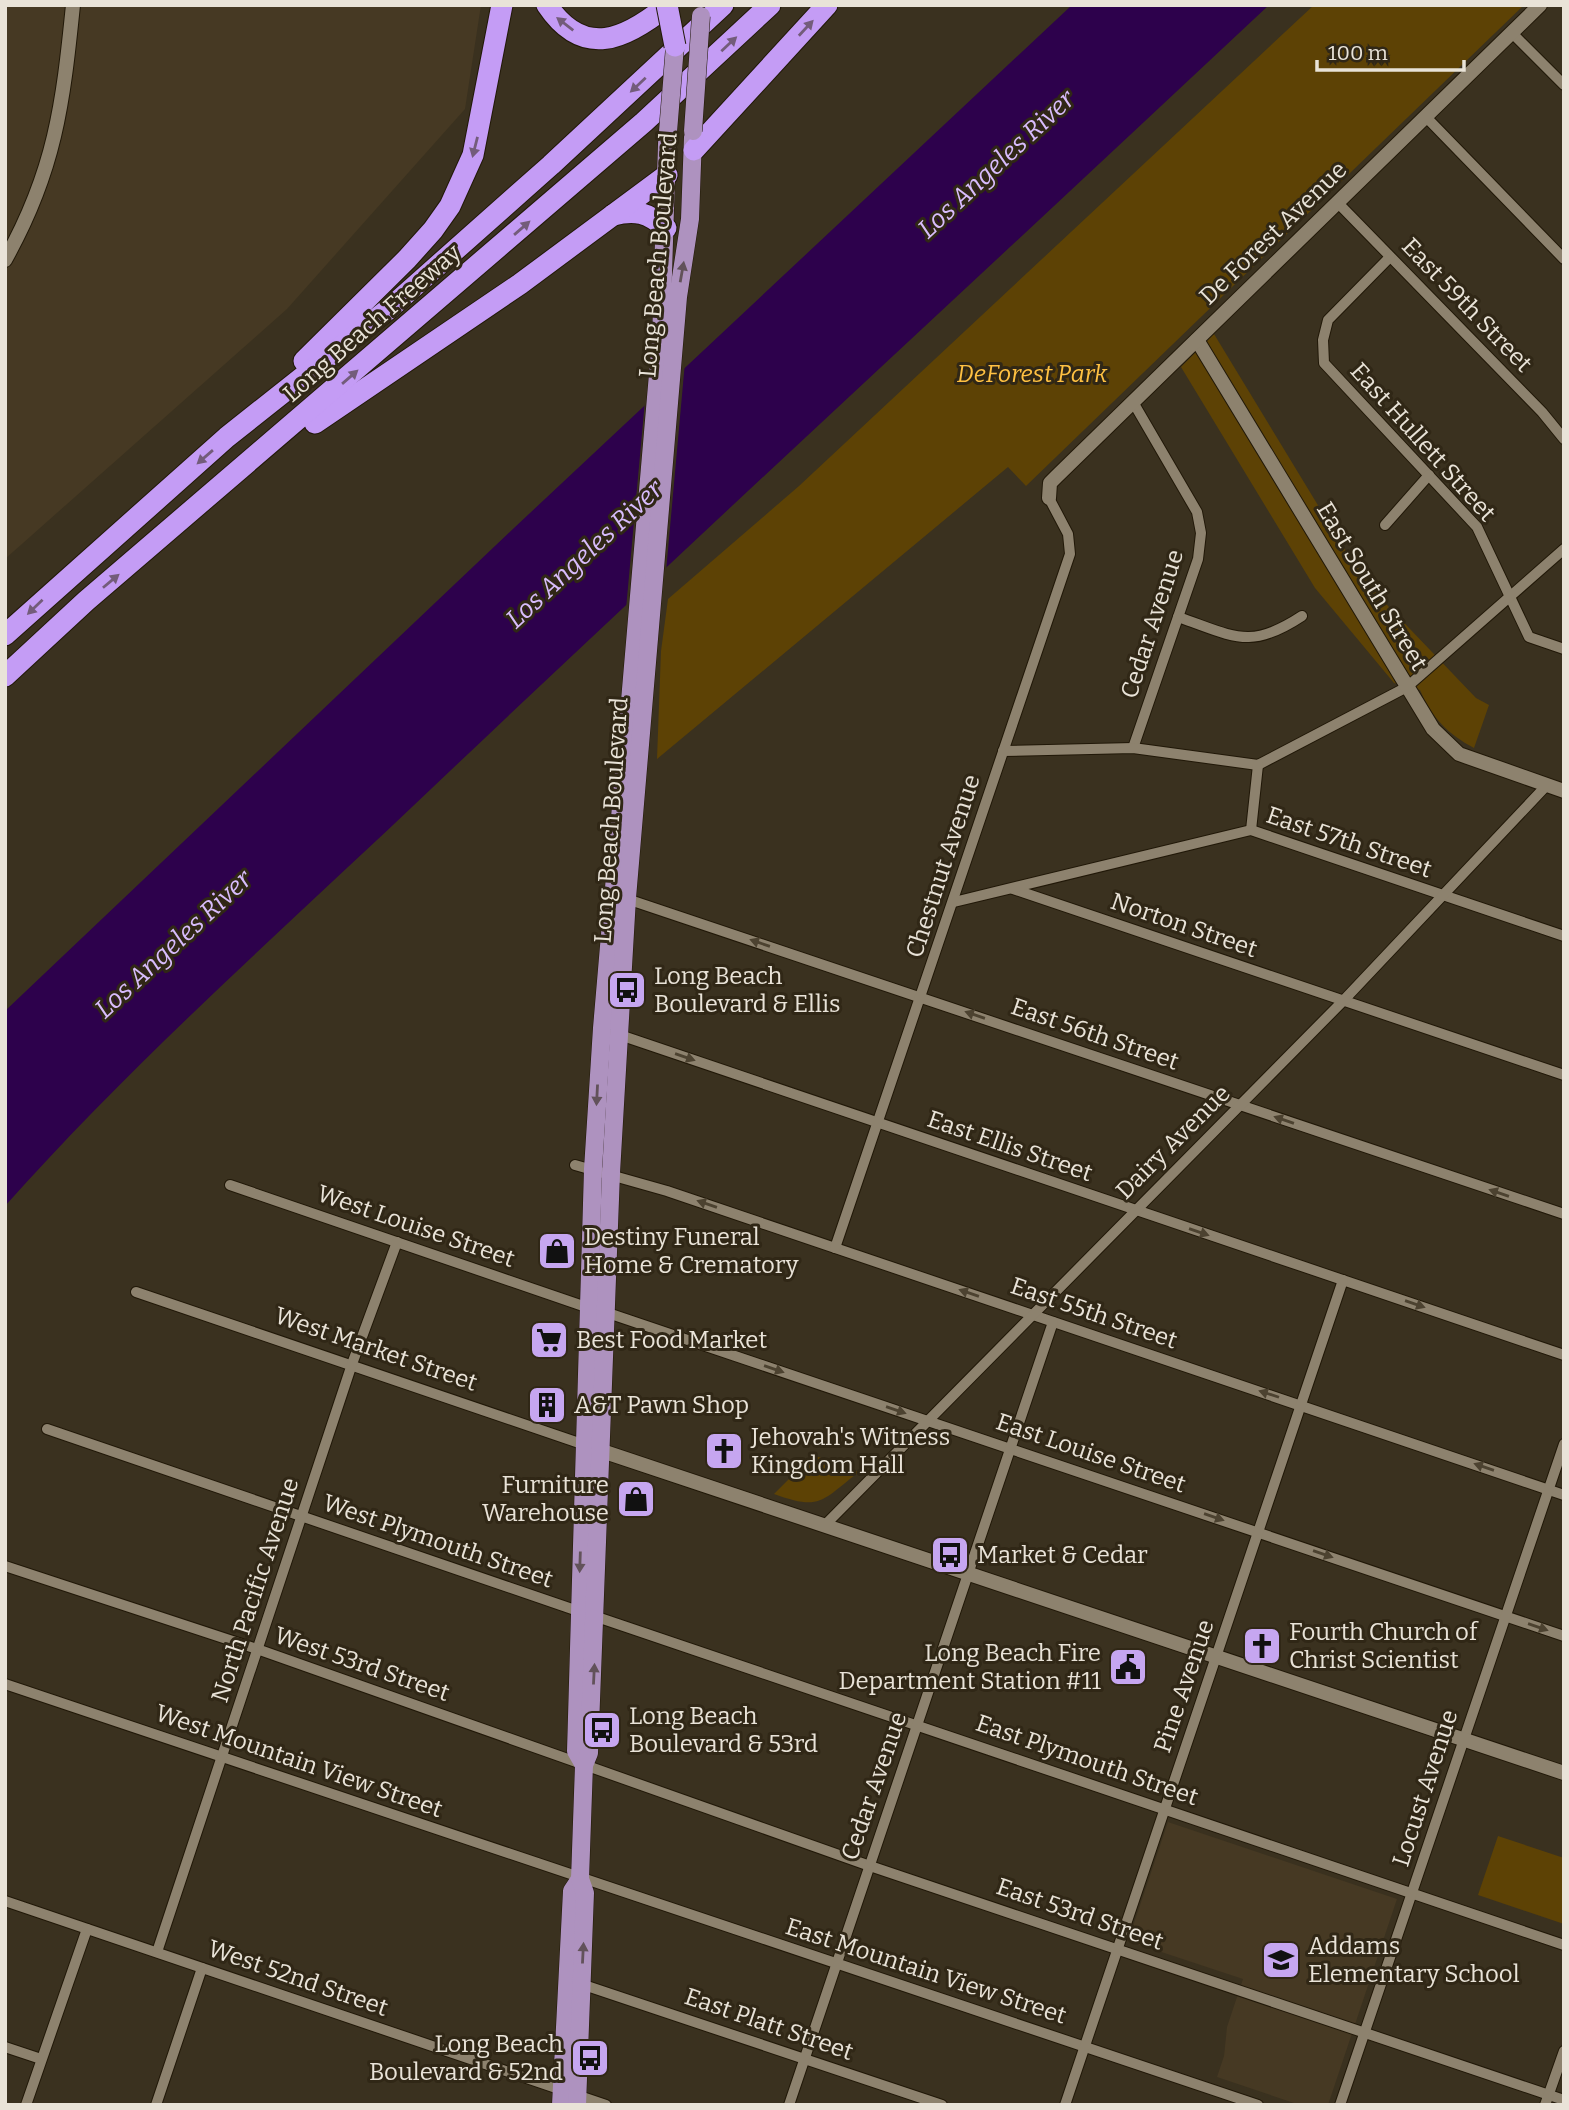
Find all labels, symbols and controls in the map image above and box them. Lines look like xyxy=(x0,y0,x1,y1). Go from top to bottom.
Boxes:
one-way arrow xyxy=(556,18,574,32)
one-way arrow xyxy=(798,20,814,37)
scale bar xyxy=(1317,28,1464,72)
one-way arrow xyxy=(720,36,738,52)
text: 100 m xyxy=(1328,40,1388,66)
one-way arrow xyxy=(630,77,647,93)
water label: Los Angeles River xyxy=(912,83,1082,245)
street label: Long Beach Boulevard xyxy=(633,131,683,379)
one-way arrow xyxy=(469,136,480,158)
street label: De Forest Avenue xyxy=(1194,156,1352,310)
one-way arrow xyxy=(514,221,531,236)
street label: East 59th Street xyxy=(1396,232,1538,378)
street label: Long Beach Freeway xyxy=(278,238,467,408)
one-way arrow xyxy=(677,261,688,283)
street label: East Hullett Street xyxy=(1345,357,1502,527)
park label: DeForest Park xyxy=(957,360,1108,388)
one-way arrow xyxy=(342,370,359,385)
one-way arrow xyxy=(197,448,214,464)
water label: Los Angeles River xyxy=(500,473,670,635)
street label: East South Street xyxy=(1311,497,1433,675)
street label: Cedar Avenue xyxy=(1115,546,1189,702)
one-way arrow xyxy=(102,574,119,589)
one-way arrow xyxy=(27,599,44,615)
street label: Long Beach Boulevard xyxy=(588,696,634,944)
street label: Chestnut Avenue xyxy=(900,771,986,961)
street label: East 57th Street xyxy=(1263,801,1436,883)
water label: Los Angeles River xyxy=(89,863,259,1025)
street label: Norton Street xyxy=(1107,887,1261,963)
one-way arrow xyxy=(749,937,770,948)
place label: Long Beach Boulevard & Ellis xyxy=(654,962,841,1018)
bus stop icon: Long Beach Boulevard & Ellis xyxy=(606,969,648,1011)
street label: East 56th Street xyxy=(1008,992,1183,1076)
one-way arrow xyxy=(965,1010,986,1020)
one-way arrow xyxy=(674,1052,695,1063)
street label: Dairy Avenue xyxy=(1110,1079,1236,1205)
one-way arrow xyxy=(592,1085,603,1107)
street label: East Ellis Street xyxy=(924,1105,1096,1187)
one-way arrow xyxy=(1273,1114,1294,1125)
street label: West Louise Street xyxy=(314,1179,519,1273)
one-way arrow xyxy=(1488,1187,1509,1197)
one-way arrow xyxy=(697,1199,718,1209)
place label: Destiny Funeral Home & Crematory xyxy=(584,1223,799,1279)
one-way arrow xyxy=(1189,1227,1210,1238)
shop icon: Destiny Funeral Home & Crematory xyxy=(536,1230,578,1272)
street label: East 55th Street xyxy=(1007,1271,1181,1355)
one-way arrow xyxy=(958,1287,979,1298)
one-way arrow xyxy=(1404,1300,1425,1310)
street label: West Market Street xyxy=(271,1301,481,1397)
supermarket icon: Best Food Market xyxy=(528,1319,570,1361)
place label: Best Food Market xyxy=(576,1326,767,1354)
one-way arrow xyxy=(764,1364,785,1374)
building icon: A&T Pawn Shop xyxy=(526,1384,568,1426)
one-way arrow xyxy=(1258,1388,1279,1399)
place label: A&T Pawn Shop xyxy=(574,1391,749,1419)
one-way arrow xyxy=(886,1405,907,1416)
street label: East Louise Street xyxy=(993,1407,1190,1499)
place label: Jehovah's Witness Kingdom Hall xyxy=(750,1423,950,1479)
church icon: Jehovah's Witness Kingdom Hall xyxy=(703,1430,745,1472)
one-way arrow xyxy=(1473,1461,1494,1472)
place label: Furniture Warehouse xyxy=(482,1471,609,1527)
street label: North Pacific Avenue xyxy=(205,1474,305,1706)
shop icon: Furniture Warehouse xyxy=(615,1478,657,1520)
street label: West Plymouth Street xyxy=(319,1488,557,1594)
one-way arrow xyxy=(1204,1512,1225,1523)
bus stop icon: Market & Cedar xyxy=(929,1534,971,1576)
place label: Market & Cedar xyxy=(977,1541,1148,1569)
one-way arrow xyxy=(1312,1549,1333,1560)
one-way arrow xyxy=(574,1552,586,1574)
street label: Pine Avenue xyxy=(1148,1616,1220,1756)
place label: Fourth Church of Christ Scientist xyxy=(1289,1618,1479,1674)
street label: West 53rd Street xyxy=(271,1621,453,1707)
one-way arrow xyxy=(1528,1622,1549,1633)
church icon: Fourth Church of Christ Scientist xyxy=(1241,1625,1283,1667)
place label: Long Beach Fire Department Station #11 xyxy=(839,1639,1101,1695)
public building icon: Long Beach Fire Department Station #11 xyxy=(1107,1646,1149,1688)
one-way arrow xyxy=(588,1662,599,1684)
street label: West Mountain View Street xyxy=(152,1699,446,1823)
place label: Long Beach Boulevard & 53rd xyxy=(629,1702,818,1758)
street label: Locust Avenue xyxy=(1387,1706,1463,1870)
street label: Cedar Avenue xyxy=(836,1708,912,1864)
bus stop icon: Long Beach Boulevard & 53rd xyxy=(581,1709,623,1751)
street label: East Plymouth Street xyxy=(972,1709,1202,1811)
street label: East 53rd Street xyxy=(993,1872,1168,1956)
street label: East Mountain View Street xyxy=(782,1912,1070,2030)
place label: Addams Elementary School xyxy=(1308,1932,1520,1988)
street label: West 52nd Street xyxy=(204,1934,392,2022)
school or university icon: Addams Elementary School xyxy=(1260,1939,1302,1981)
one-way arrow xyxy=(577,1942,588,1964)
street label: East Platt Street xyxy=(681,1982,857,2066)
place label: Long Beach Boulevard & 52nd xyxy=(369,2030,563,2086)
bus stop icon: Long Beach Boulevard & 52nd xyxy=(569,2037,611,2079)

